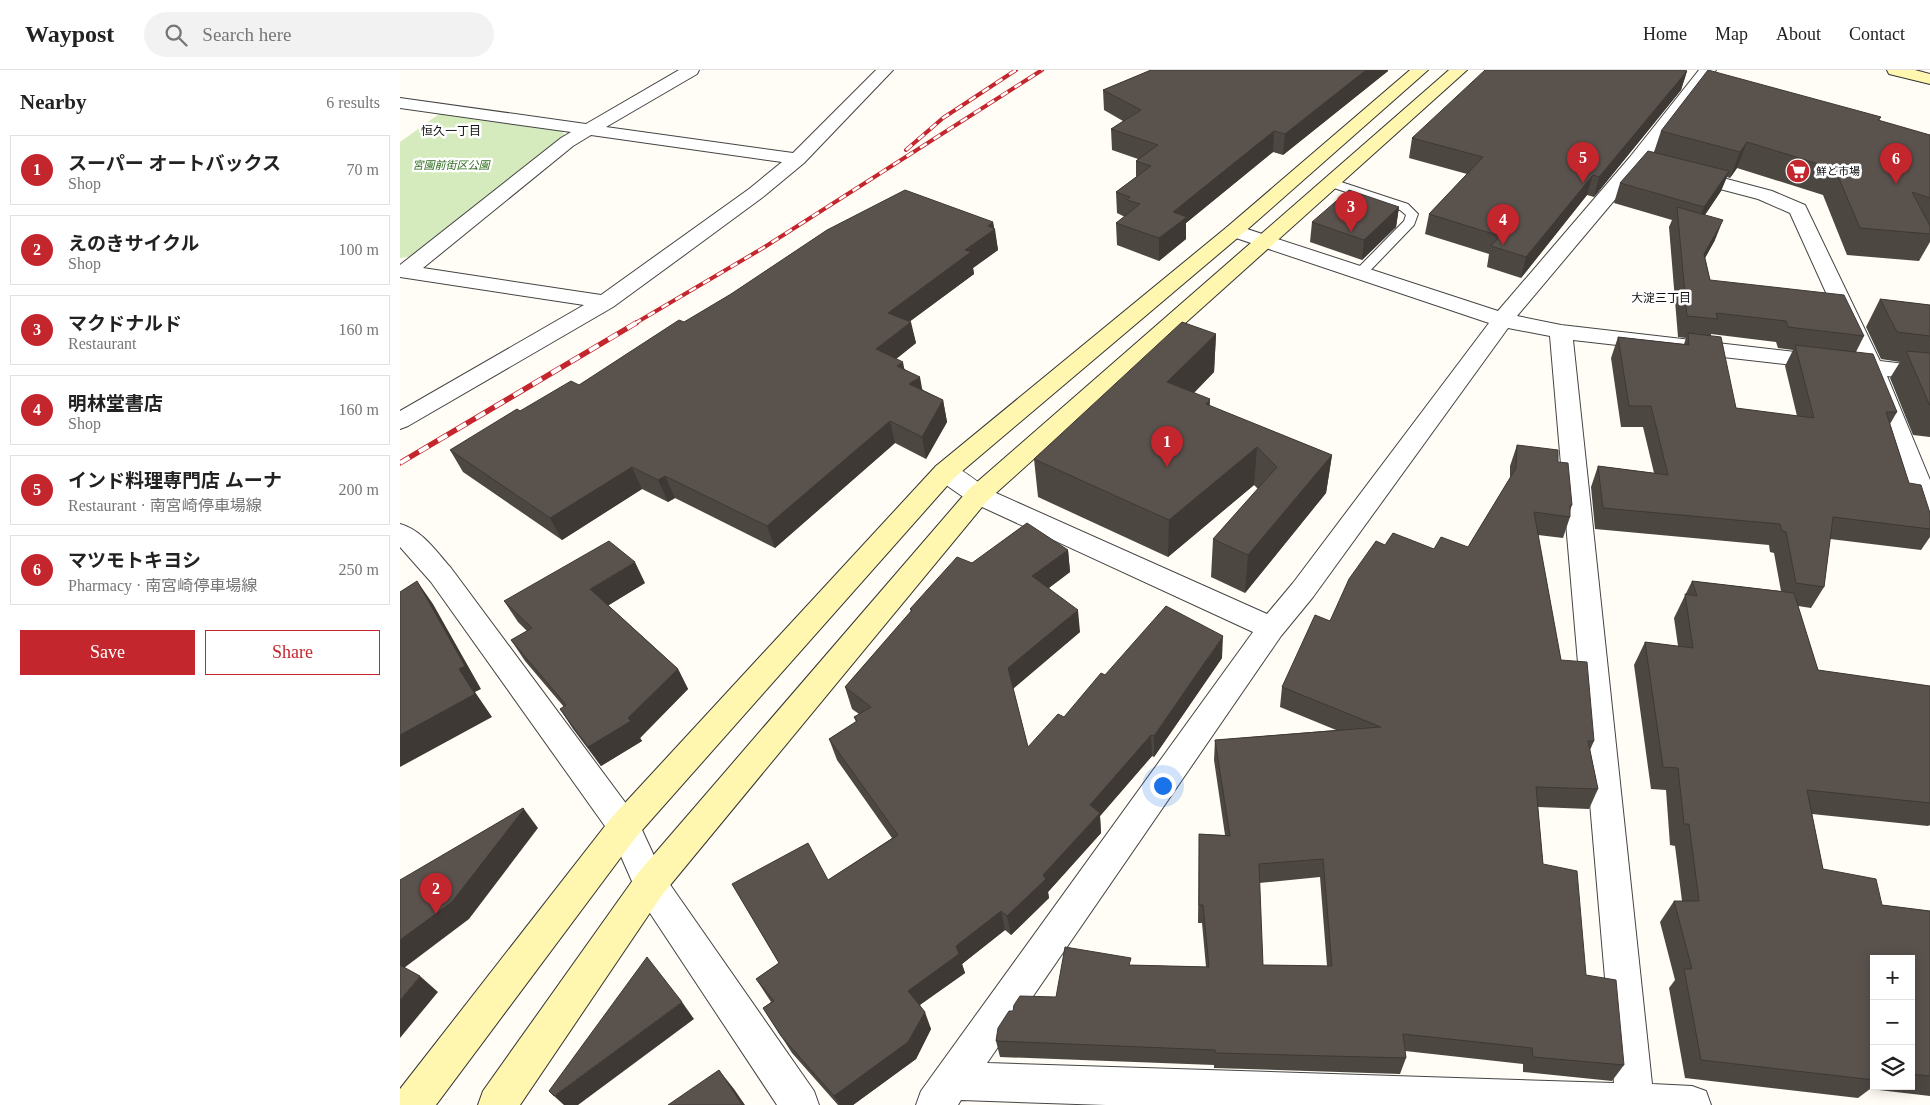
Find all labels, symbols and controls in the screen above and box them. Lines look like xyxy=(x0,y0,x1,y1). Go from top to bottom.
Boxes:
search box xyxy=(144,12,494,57)
text: Waypost xyxy=(25,21,114,47)
icon: search xyxy=(162,21,190,49)
text: Search here xyxy=(202,24,292,45)
text: Home xyxy=(1643,24,1687,44)
text: Map xyxy=(1715,24,1748,44)
text: About xyxy=(1776,24,1821,44)
text: Contact xyxy=(1849,24,1905,44)
text: Nearby xyxy=(20,90,87,114)
text: 6 results xyxy=(326,94,380,111)
district label: 恒久一丁目 xyxy=(421,124,481,138)
pin: 5 xyxy=(1567,142,1599,183)
pin: 6 xyxy=(1880,143,1912,184)
text: スーパー オートバックス xyxy=(68,153,281,174)
supermarket icon: 鮮ど市場 xyxy=(1785,158,1811,184)
park label: 宮園前街区公園 xyxy=(413,159,491,171)
text: 1 xyxy=(33,161,41,178)
text: 70 m xyxy=(347,161,379,178)
place label: 鮮ど市場 xyxy=(1816,165,1860,177)
text: Shop xyxy=(68,175,101,192)
pin: 3 xyxy=(1335,191,1367,232)
pin: 4 xyxy=(1487,204,1519,245)
text: えのきサイクル xyxy=(68,233,199,254)
text: 2 xyxy=(33,241,41,258)
text: 100 m xyxy=(339,241,379,258)
text: Shop xyxy=(68,255,101,272)
district label: 大淀三丁目 xyxy=(1631,291,1691,305)
text: マクドナルド xyxy=(68,313,182,334)
text: 3 xyxy=(33,321,41,338)
text: 160 m xyxy=(339,321,379,338)
text: Restaurant xyxy=(68,335,136,352)
text: 明林堂書店 xyxy=(68,393,163,414)
text: 4 xyxy=(33,401,41,418)
text: 160 m xyxy=(339,401,379,418)
text: Shop xyxy=(68,415,101,432)
pin: 1 xyxy=(1151,426,1183,467)
text: インド料理専門店 ムーナ xyxy=(68,470,282,491)
text: 5 xyxy=(33,481,41,498)
text: 200 m xyxy=(339,481,379,498)
text: Restaurant · 南宮崎停車場線 xyxy=(68,497,262,514)
text: マツモトキヨシ xyxy=(68,550,201,571)
text: 6 xyxy=(33,561,41,578)
text: 250 m xyxy=(339,561,379,578)
text: Pharmacy · 南宮崎停車場線 xyxy=(68,577,257,594)
button: Save xyxy=(20,630,195,675)
button: Share xyxy=(205,630,380,675)
your location xyxy=(1150,773,1176,799)
pin: 2 xyxy=(420,873,452,914)
map controls xyxy=(1870,955,1915,1090)
button: + xyxy=(1870,955,1915,1000)
button: − xyxy=(1870,1000,1915,1045)
button: layers xyxy=(1870,1045,1915,1090)

